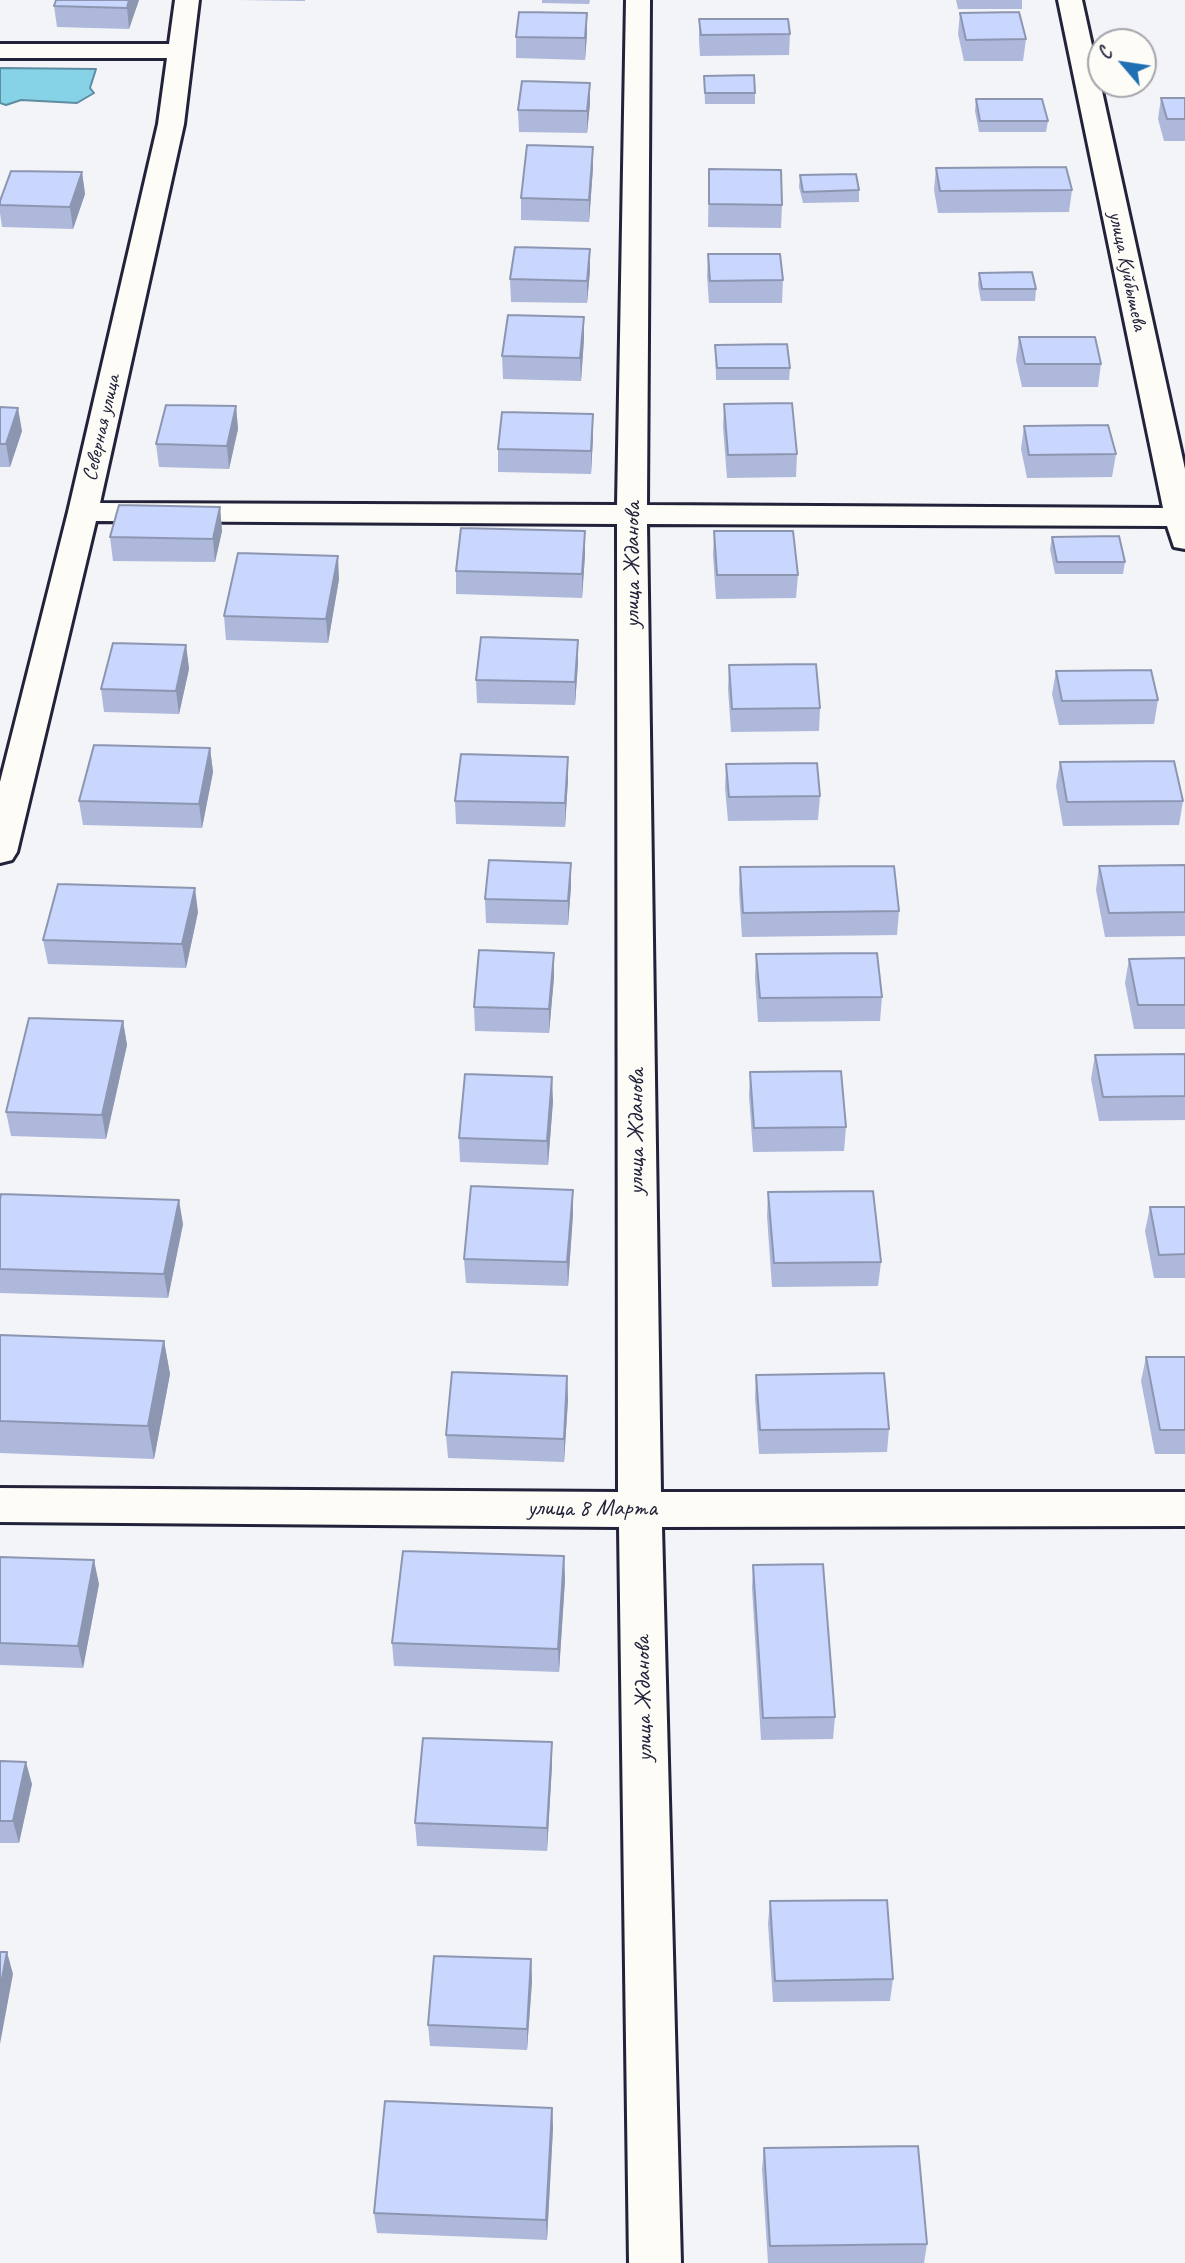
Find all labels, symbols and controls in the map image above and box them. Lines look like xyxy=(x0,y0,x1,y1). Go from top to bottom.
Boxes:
north arrow xyxy=(1087,28,1157,98)
text: С xyxy=(1093,44,1118,64)
street label: улица Куйбышева xyxy=(1102,209,1152,333)
street label: Северная улица xyxy=(78,372,126,484)
street label: улица Жданова xyxy=(619,502,647,628)
street label: улица Жданова xyxy=(623,1069,651,1195)
street label: улица 8 Марта xyxy=(527,1495,657,1523)
street label: улица Жданова xyxy=(629,1636,659,1762)

